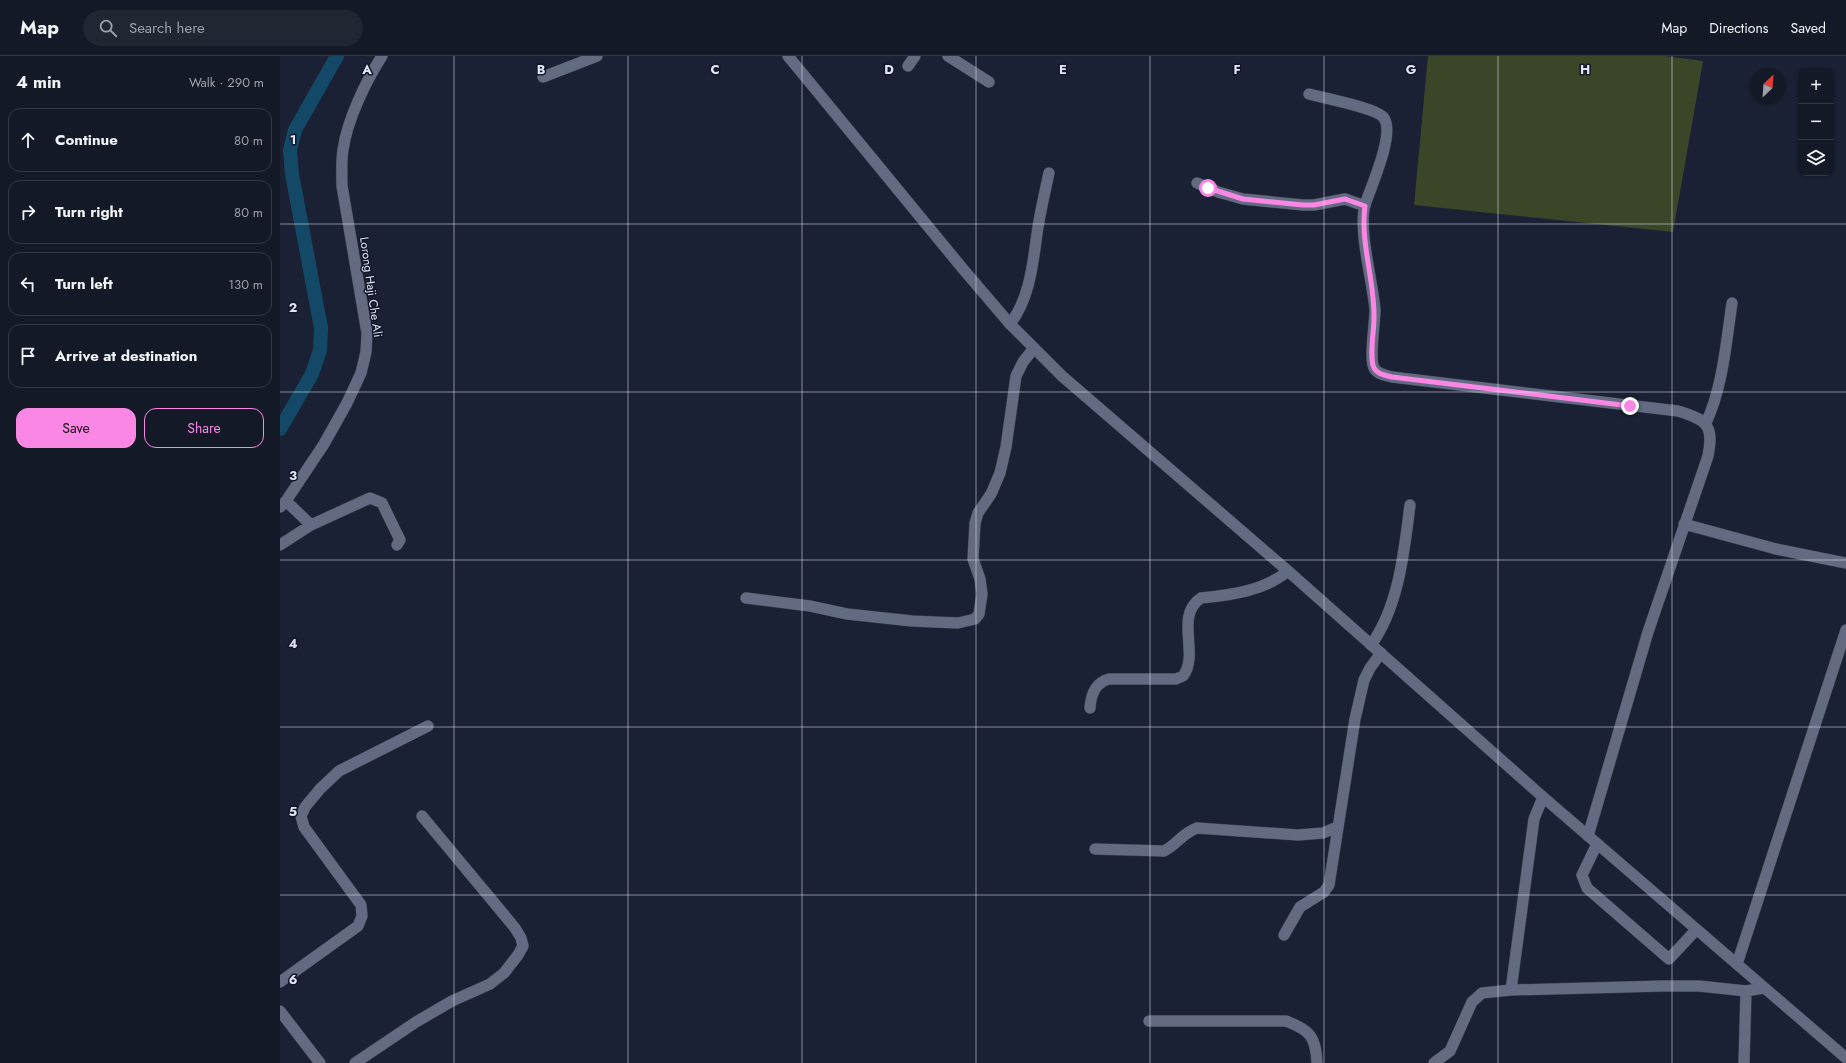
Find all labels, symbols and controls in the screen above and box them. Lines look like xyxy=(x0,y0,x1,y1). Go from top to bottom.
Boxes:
search box xyxy=(83,10,363,46)
text: Map xyxy=(20,14,59,41)
icon: search xyxy=(97,17,119,39)
text: Search here xyxy=(129,17,205,39)
text: Map xyxy=(1661,18,1687,38)
text: Directions xyxy=(1709,18,1769,38)
text: Saved xyxy=(1791,18,1826,38)
text: A xyxy=(361,60,372,79)
text: B xyxy=(537,60,546,79)
text: C xyxy=(710,60,720,79)
text: D xyxy=(884,60,894,79)
text: E xyxy=(1059,60,1067,79)
text: F xyxy=(1233,60,1241,79)
text: G xyxy=(1406,60,1417,79)
text: H xyxy=(1580,60,1590,79)
north arrow xyxy=(1750,68,1786,104)
map controls xyxy=(1798,68,1834,176)
button: + xyxy=(1798,68,1834,104)
text: 4 min xyxy=(16,70,61,94)
text: Walk · 290 m xyxy=(189,73,264,92)
button: − xyxy=(1798,104,1834,140)
icon: ahead xyxy=(17,129,39,151)
text: Continue xyxy=(55,129,118,151)
text: 1 xyxy=(290,130,296,149)
text: 80 m xyxy=(234,131,263,150)
button: layers xyxy=(1798,140,1834,176)
route start xyxy=(1199,179,1217,197)
icon: right xyxy=(17,201,39,223)
text: Turn right xyxy=(55,201,123,223)
text: 80 m xyxy=(234,203,263,222)
street label: Lorong Haji Che Ali xyxy=(355,236,387,338)
icon: left xyxy=(17,273,39,295)
text: Turn left xyxy=(55,273,113,295)
text: 130 m xyxy=(228,275,263,294)
text: 2 xyxy=(289,298,297,317)
icon: arrive xyxy=(17,345,39,367)
text: Arrive at destination xyxy=(55,345,197,367)
route end xyxy=(1621,397,1639,415)
button: Save xyxy=(16,408,136,448)
button: Share xyxy=(144,408,264,448)
text: 3 xyxy=(289,466,297,485)
text: 4 xyxy=(288,634,298,653)
text: 5 xyxy=(289,802,297,821)
text: 6 xyxy=(289,970,298,989)

